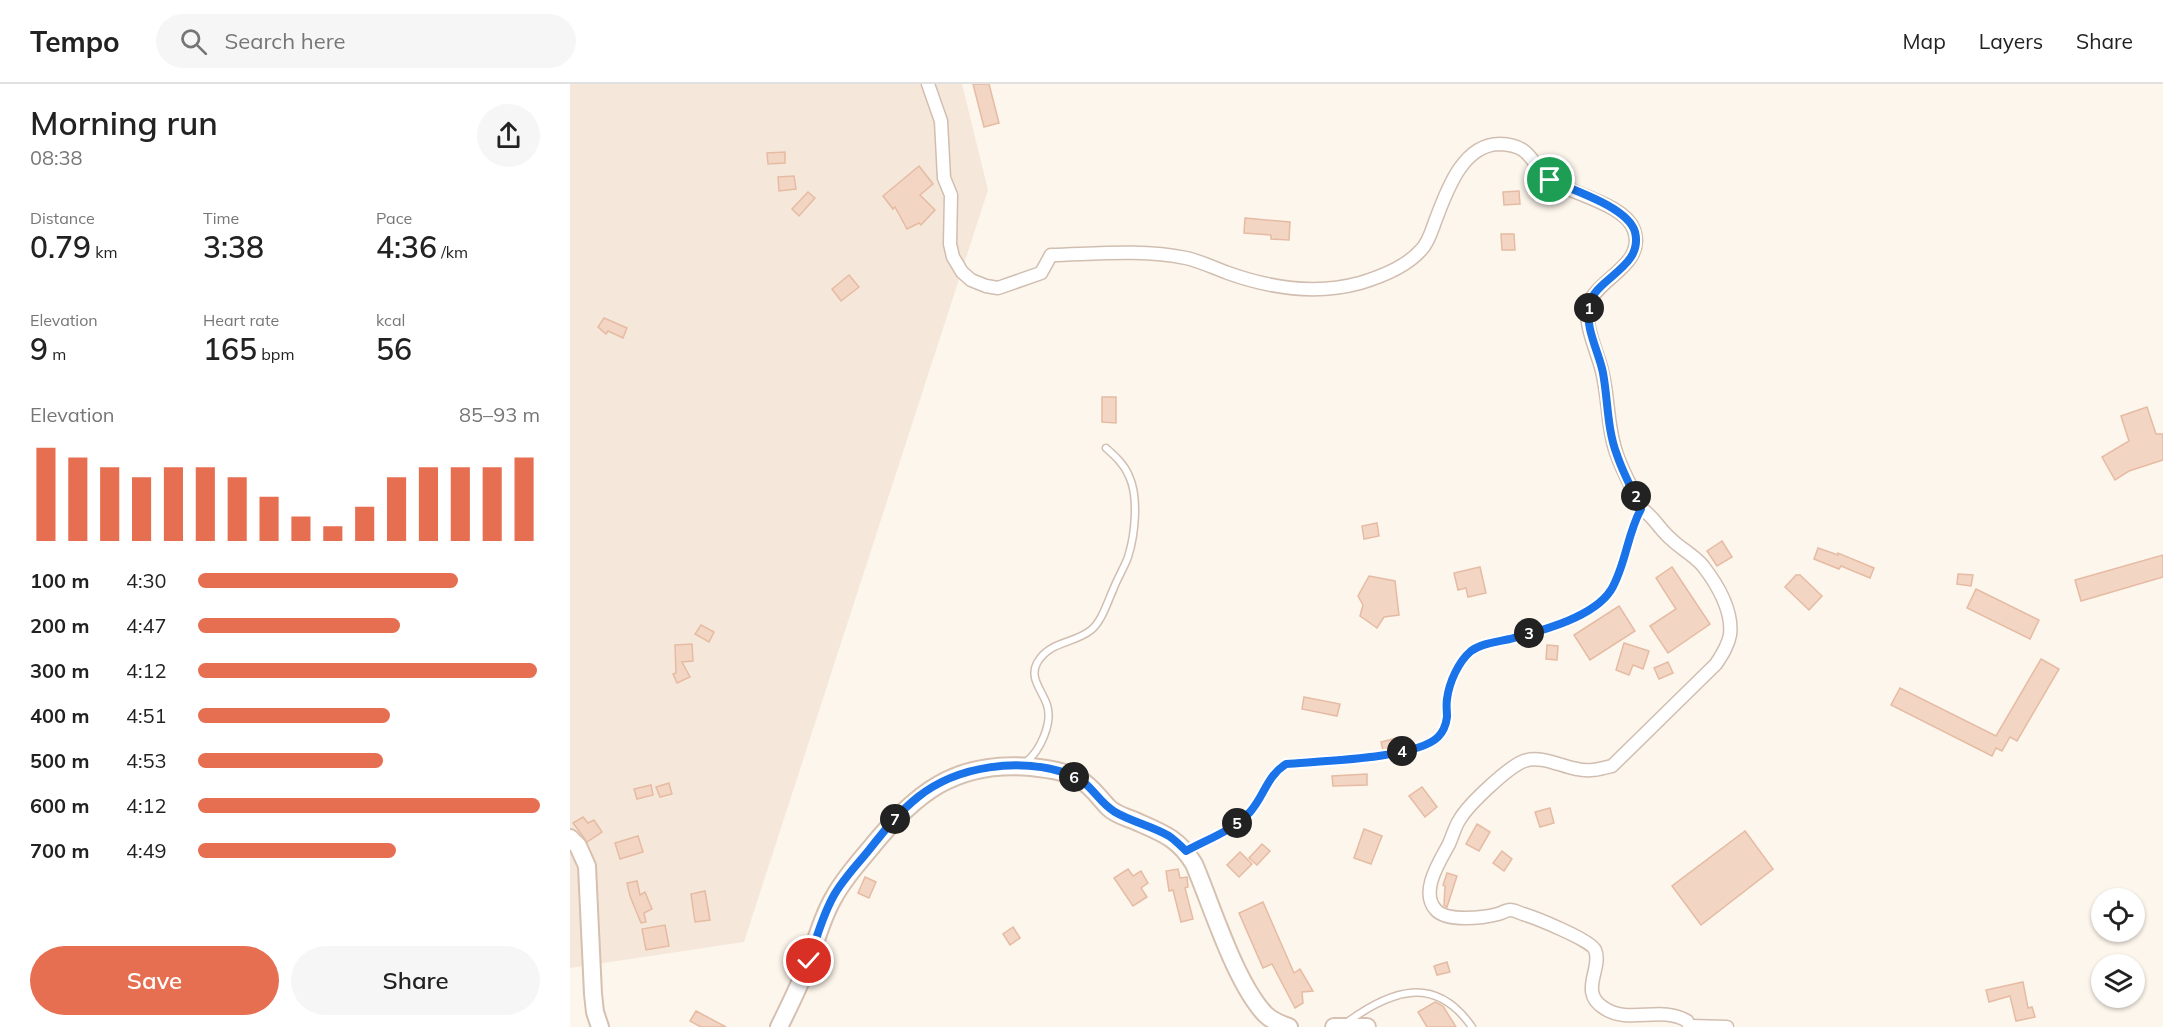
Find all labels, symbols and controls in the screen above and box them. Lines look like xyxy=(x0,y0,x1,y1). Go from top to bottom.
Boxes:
search box xyxy=(156,14,576,68)
text: Tempo xyxy=(30,24,120,59)
icon: search xyxy=(177,25,210,58)
text: Search here xyxy=(225,27,346,55)
text: Map xyxy=(1903,28,1946,54)
text: Layers xyxy=(1979,28,2043,54)
text: Share xyxy=(2076,28,2133,54)
text: Morning run xyxy=(30,102,218,143)
button: share xyxy=(477,104,540,167)
text: 08:38 xyxy=(30,145,83,170)
pin xyxy=(1524,154,1575,205)
icon: arrive xyxy=(1533,163,1566,196)
text: Distance xyxy=(30,208,95,228)
text: Time xyxy=(203,208,239,228)
text: Pace xyxy=(376,208,412,228)
text: 0.79 xyxy=(30,228,91,266)
text: 3:38 xyxy=(203,228,264,266)
text: 4:36 xyxy=(376,228,437,266)
text: km xyxy=(91,242,118,262)
text: /km xyxy=(437,242,468,262)
pin: 1 xyxy=(1574,293,1604,323)
text: 1 xyxy=(1584,298,1594,318)
text: Elevation xyxy=(30,310,98,330)
text: Heart rate xyxy=(203,310,279,330)
text: kcal xyxy=(376,310,405,330)
text: 9 xyxy=(30,330,48,368)
text: 165 xyxy=(203,330,257,368)
text: 56 xyxy=(376,330,412,368)
text: m xyxy=(48,344,66,364)
text: bpm xyxy=(257,344,294,364)
text: Elevation xyxy=(30,402,115,427)
text: 85–93 m xyxy=(459,402,540,427)
pin: 2 xyxy=(1621,481,1651,511)
text: 2 xyxy=(1631,486,1641,506)
text: 100 m xyxy=(30,568,89,593)
text: 4:30 xyxy=(126,568,167,593)
text: 200 m xyxy=(30,613,89,638)
text: 4:47 xyxy=(126,613,167,638)
pin: 3 xyxy=(1514,618,1544,648)
text: 3 xyxy=(1524,623,1534,643)
text: 300 m xyxy=(30,658,89,683)
text: 4:12 xyxy=(126,658,167,683)
text: 400 m xyxy=(30,703,89,728)
text: 4:51 xyxy=(126,703,167,728)
pin: 4 xyxy=(1387,736,1417,766)
text: 4 xyxy=(1397,741,1407,761)
text: 500 m xyxy=(30,748,89,773)
text: 4:53 xyxy=(126,748,167,773)
pin: 6 xyxy=(1059,762,1089,792)
text: 6 xyxy=(1069,767,1079,787)
text: 600 m xyxy=(30,793,89,818)
text: 4:12 xyxy=(126,793,167,818)
pin: 7 xyxy=(880,804,910,834)
pin: 5 xyxy=(1222,808,1252,838)
text: 7 xyxy=(890,809,900,829)
text: 5 xyxy=(1232,813,1242,833)
text: 700 m xyxy=(30,838,89,863)
text: 4:49 xyxy=(126,838,167,863)
map controls xyxy=(2091,888,2145,1008)
button: locate xyxy=(2091,888,2145,942)
pin xyxy=(783,935,834,986)
icon: check xyxy=(792,944,825,977)
button: Save xyxy=(30,946,279,1015)
button: Share xyxy=(291,946,540,1015)
button: layers xyxy=(2091,954,2145,1008)

